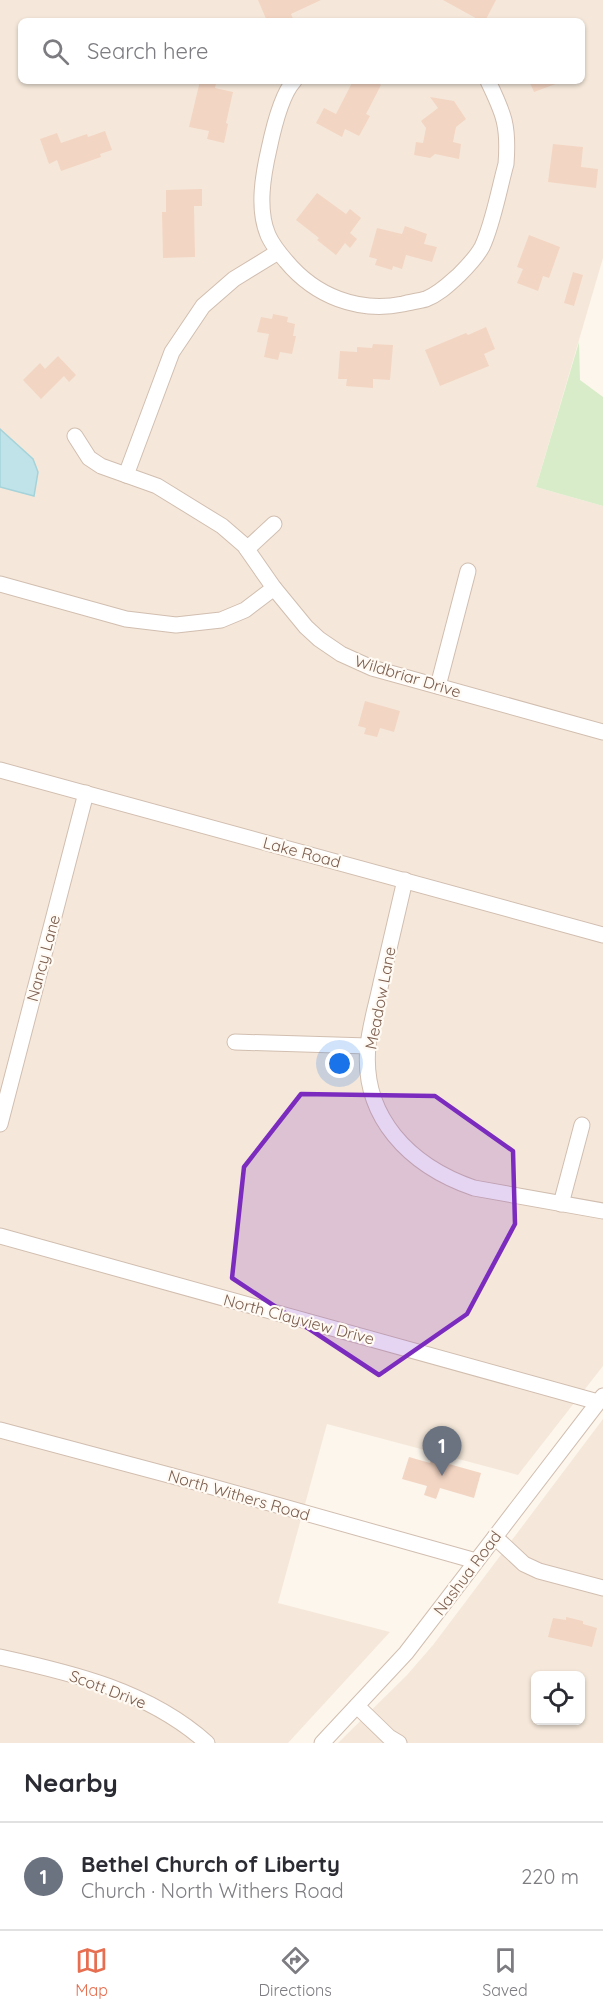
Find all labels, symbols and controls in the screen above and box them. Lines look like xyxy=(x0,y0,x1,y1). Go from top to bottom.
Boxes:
search box xyxy=(18,18,585,84)
icon: search xyxy=(39,35,72,68)
text: Search here xyxy=(87,37,208,65)
street label: Wildbriar Drive xyxy=(352,650,464,702)
street label: Lake Road xyxy=(261,832,343,872)
street label: Nancy Lane xyxy=(22,913,64,1003)
street label: Meadow Lane xyxy=(360,945,400,1051)
your location xyxy=(325,1049,354,1078)
street label: North Clayview Drive xyxy=(221,1289,377,1349)
pin: 1 xyxy=(422,1426,462,1476)
street label: North Withers Road xyxy=(166,1465,312,1525)
street label: Nashua Road xyxy=(429,1527,505,1619)
street label: Scott Drive xyxy=(67,1665,149,1713)
map controls xyxy=(531,1671,585,1725)
button: locate xyxy=(531,1671,585,1725)
text: Nearby xyxy=(24,1766,118,1799)
text: Bethel Church of Liberty xyxy=(81,1850,340,1878)
text: 1 xyxy=(40,1864,47,1889)
text: 220 m xyxy=(521,1864,579,1889)
text: Church · North Withers Road xyxy=(81,1878,344,1903)
tab: Map xyxy=(75,1944,108,2000)
tab: Directions xyxy=(259,1944,332,2000)
tab: Saved xyxy=(482,1944,528,2000)

